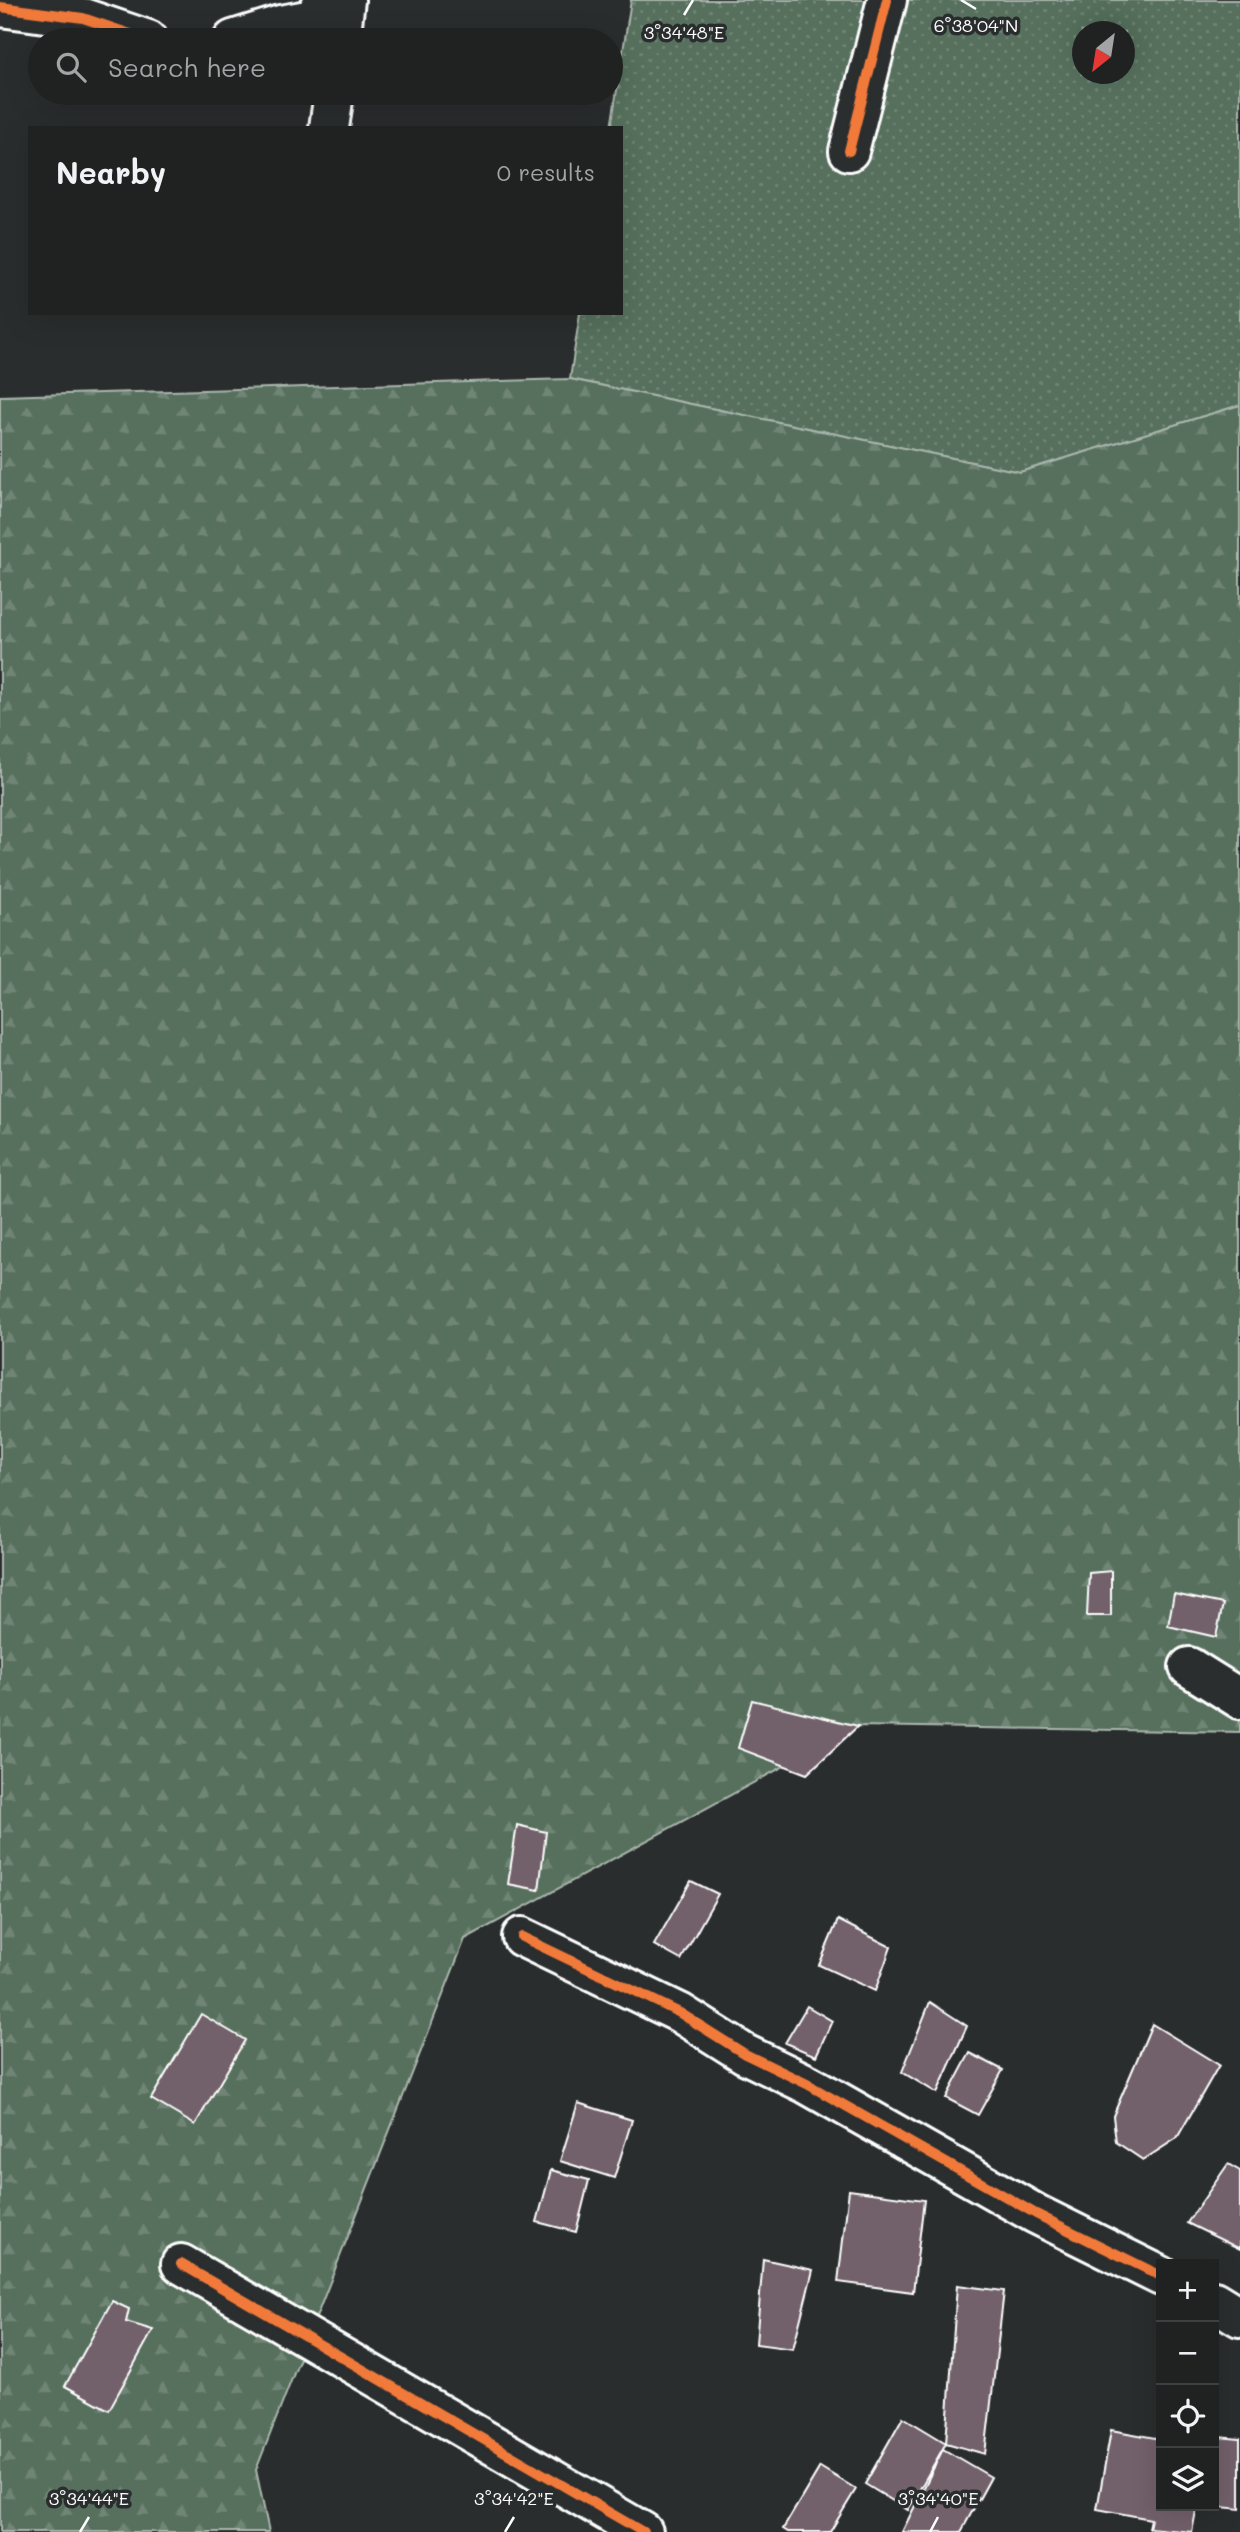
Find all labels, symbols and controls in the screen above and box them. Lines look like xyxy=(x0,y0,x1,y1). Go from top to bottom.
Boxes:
text: 6°38'04"N xyxy=(934,13,1018,37)
text: 3°34'48"E xyxy=(644,20,724,44)
north arrow xyxy=(1072,21,1135,84)
search box xyxy=(28,28,623,105)
icon: search xyxy=(52,48,90,86)
text: Search here xyxy=(108,50,266,84)
text: Nearby xyxy=(56,152,166,192)
text: 0 results xyxy=(497,157,595,187)
map controls xyxy=(1156,2259,1219,2511)
button: + xyxy=(1156,2259,1219,2322)
button: − xyxy=(1156,2322,1219,2385)
button: locate xyxy=(1156,2385,1219,2448)
button: layers xyxy=(1156,2448,1219,2511)
text: 3°34'44"E xyxy=(49,2486,129,2510)
text: 3°34'42"E xyxy=(474,2486,554,2510)
text: 3°34'40"E xyxy=(898,2486,978,2510)

